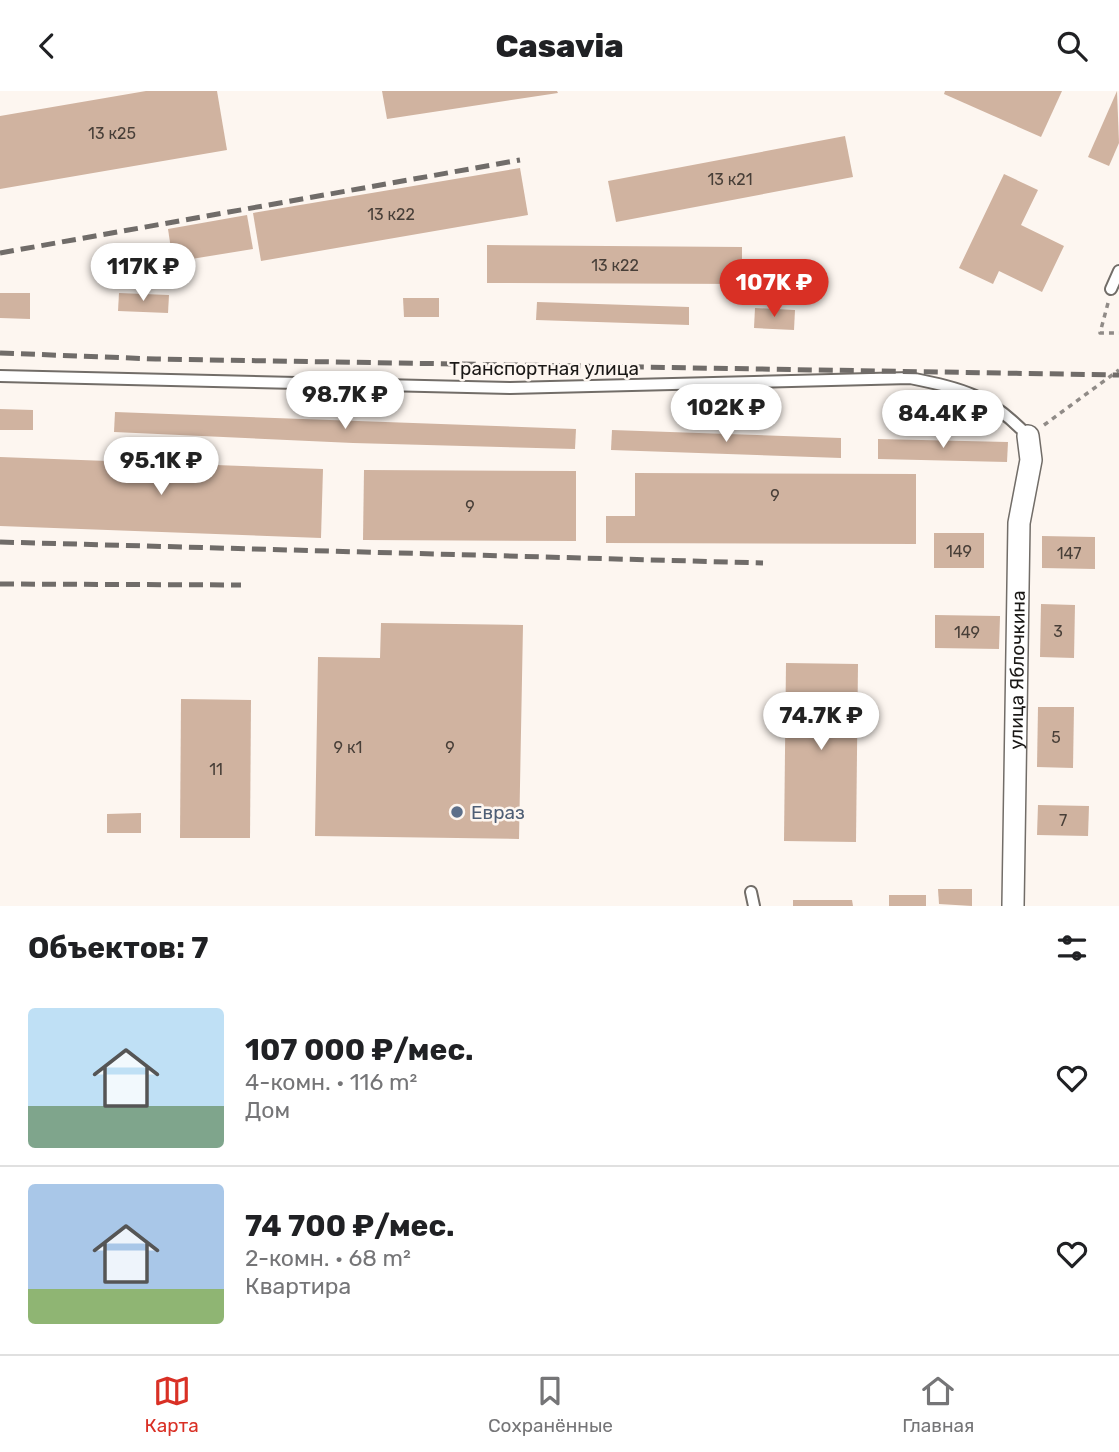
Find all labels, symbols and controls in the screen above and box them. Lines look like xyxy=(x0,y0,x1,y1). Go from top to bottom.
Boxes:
icon: back xyxy=(28,27,66,65)
text: Casavia xyxy=(495,27,624,65)
icon: search xyxy=(1053,27,1091,65)
house number: 13 к25 xyxy=(88,124,136,143)
house number: 13 к21 xyxy=(707,170,753,189)
house number: 13 к22 xyxy=(367,205,415,224)
pin: 117K ₽ xyxy=(86,243,200,303)
text: 117K ₽ xyxy=(107,252,179,280)
house number: 13 к22 xyxy=(591,256,639,275)
pin: 107K ₽ xyxy=(717,259,831,319)
text: 107K ₽ xyxy=(736,268,812,296)
street label: Транспортная улица xyxy=(449,357,639,380)
pin: 98.7K ₽ xyxy=(280,371,410,431)
text: 98.7K ₽ xyxy=(302,380,388,408)
pin: 102K ₽ xyxy=(669,385,783,444)
pin: 84.4K ₽ xyxy=(878,391,1008,450)
text: 102K ₽ xyxy=(687,393,765,421)
text: 84.4K ₽ xyxy=(898,399,988,427)
pin: 95.1K ₽ xyxy=(96,437,226,497)
text: 95.1K ₽ xyxy=(120,446,202,474)
house number: 9 xyxy=(770,486,780,505)
house number: 9 xyxy=(465,497,475,516)
house number: 149 xyxy=(946,542,972,561)
house number: 147 xyxy=(1057,544,1081,563)
street label: улица Яблочкина xyxy=(1004,590,1030,750)
house number: 3 xyxy=(1053,622,1063,641)
house number: 149 xyxy=(954,623,980,642)
pin: 74.7K ₽ xyxy=(756,693,886,752)
text: 74.7K ₽ xyxy=(779,701,863,729)
house number: 5 xyxy=(1051,728,1061,747)
house number: 9 к1 xyxy=(334,738,362,757)
house number: 9 xyxy=(445,738,455,757)
house number: 11 xyxy=(209,760,223,779)
place label: Евраз xyxy=(471,801,525,824)
marker: Евраз xyxy=(449,804,465,820)
house number: 7 xyxy=(1059,811,1067,830)
icon: filters xyxy=(1053,929,1091,967)
text: Объектов: 7 xyxy=(28,930,209,966)
text: 107 000 ₽/мес. xyxy=(245,1032,474,1068)
icon: home xyxy=(84,1036,168,1120)
icon: heart xyxy=(1053,1059,1091,1097)
text: 4-комн. · 116 m² xyxy=(245,1068,417,1096)
text: Дом xyxy=(245,1096,290,1124)
text: 74 700 ₽/мес. xyxy=(245,1208,455,1244)
icon: home xyxy=(84,1212,168,1296)
icon: heart xyxy=(1053,1235,1091,1273)
text: 2-комн. · 68 m² xyxy=(245,1244,411,1272)
text: Квартира xyxy=(245,1272,351,1300)
tab: Карта xyxy=(145,1372,199,1437)
tab: Сохранённые xyxy=(488,1372,613,1437)
tab: Главная xyxy=(902,1372,974,1437)

